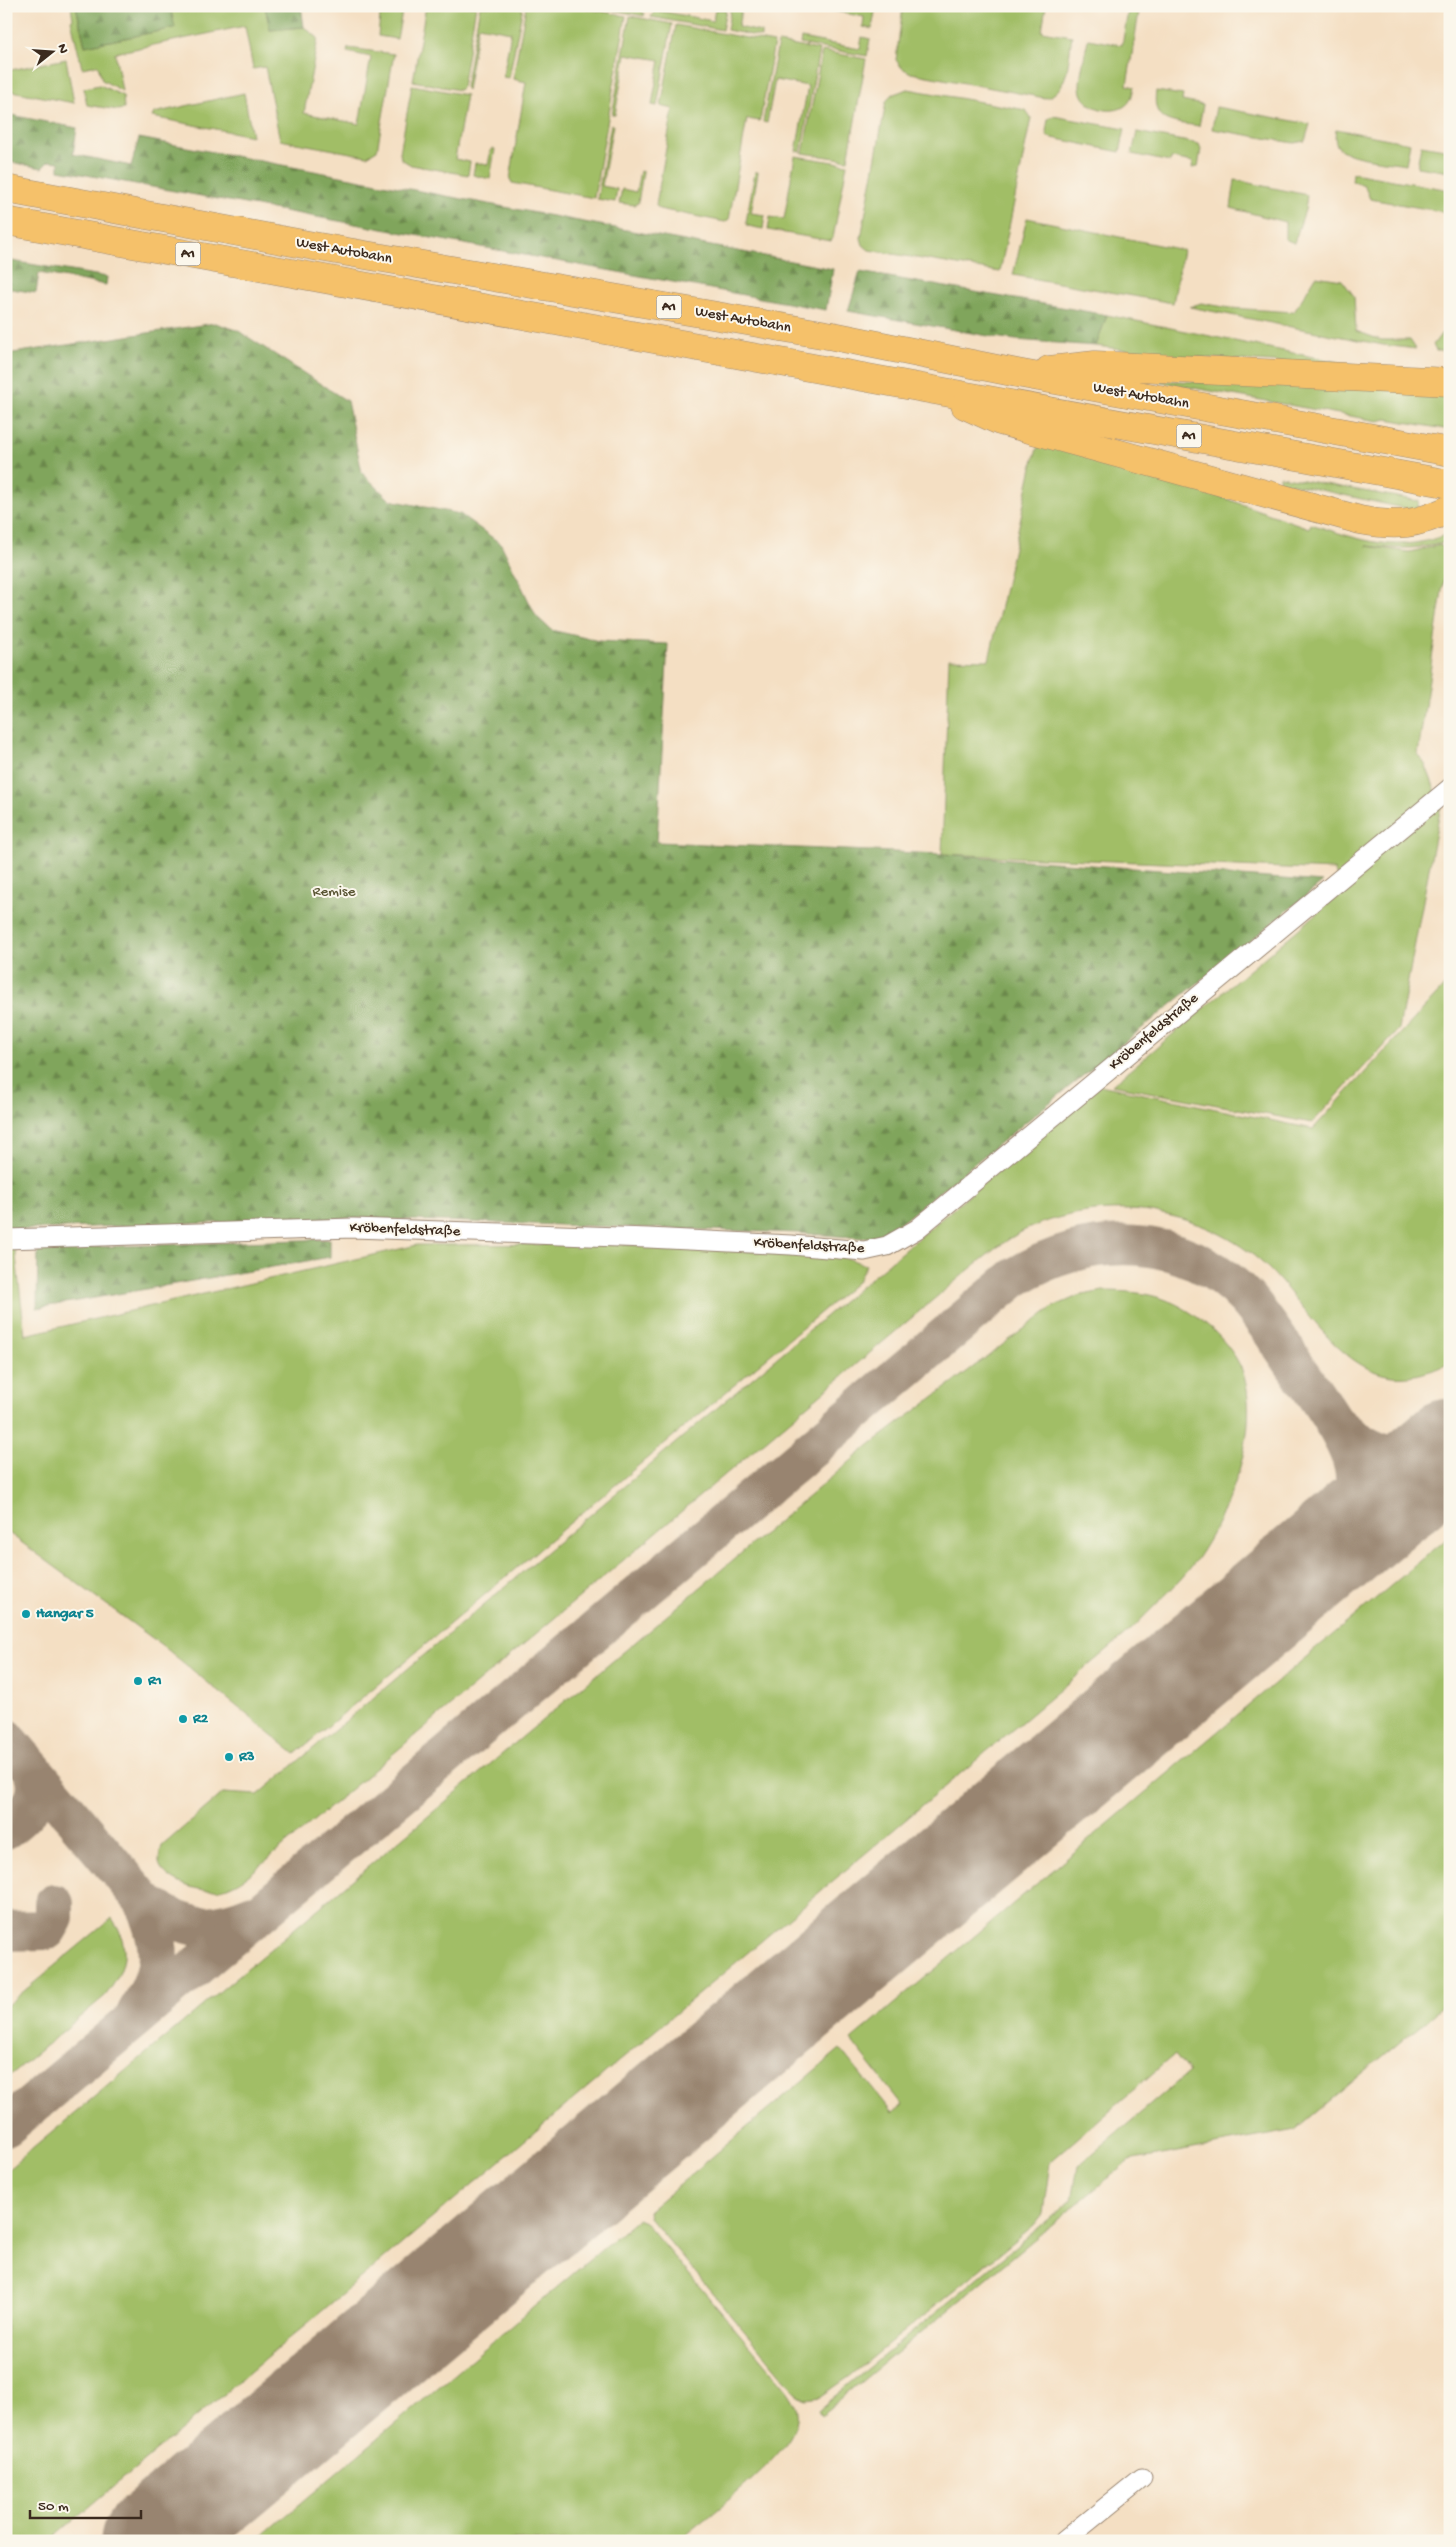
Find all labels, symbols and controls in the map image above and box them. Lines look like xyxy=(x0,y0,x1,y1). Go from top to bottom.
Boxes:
north arrow xyxy=(28,28,78,78)
text: N xyxy=(53,42,72,56)
street label: West Autobahn xyxy=(295,234,393,268)
road number: A1 xyxy=(176,242,200,266)
road number: A1 xyxy=(656,296,682,318)
street label: West Autobahn xyxy=(694,303,792,337)
street label: West Autobahn xyxy=(1092,379,1190,413)
road number: A1 xyxy=(1176,424,1202,448)
park label: Remise xyxy=(313,883,356,901)
street label: Kröbenfeldstraße xyxy=(1106,989,1202,1074)
street label: Kröbenfeldstraße xyxy=(349,1219,461,1241)
street label: Kröbenfeldstraße xyxy=(753,1234,865,1258)
place label: Hangar 5 xyxy=(36,1605,94,1623)
marker: Hangar 5 xyxy=(20,1608,32,1620)
place label: R1 xyxy=(147,1672,162,1690)
marker: R1 xyxy=(132,1675,144,1687)
place label: R2 xyxy=(192,1710,209,1728)
marker: R2 xyxy=(177,1713,189,1725)
place label: R3 xyxy=(238,1748,255,1766)
marker: R3 xyxy=(223,1751,235,1763)
scale bar xyxy=(30,2487,141,2519)
text: 50 m xyxy=(38,2498,69,2516)

